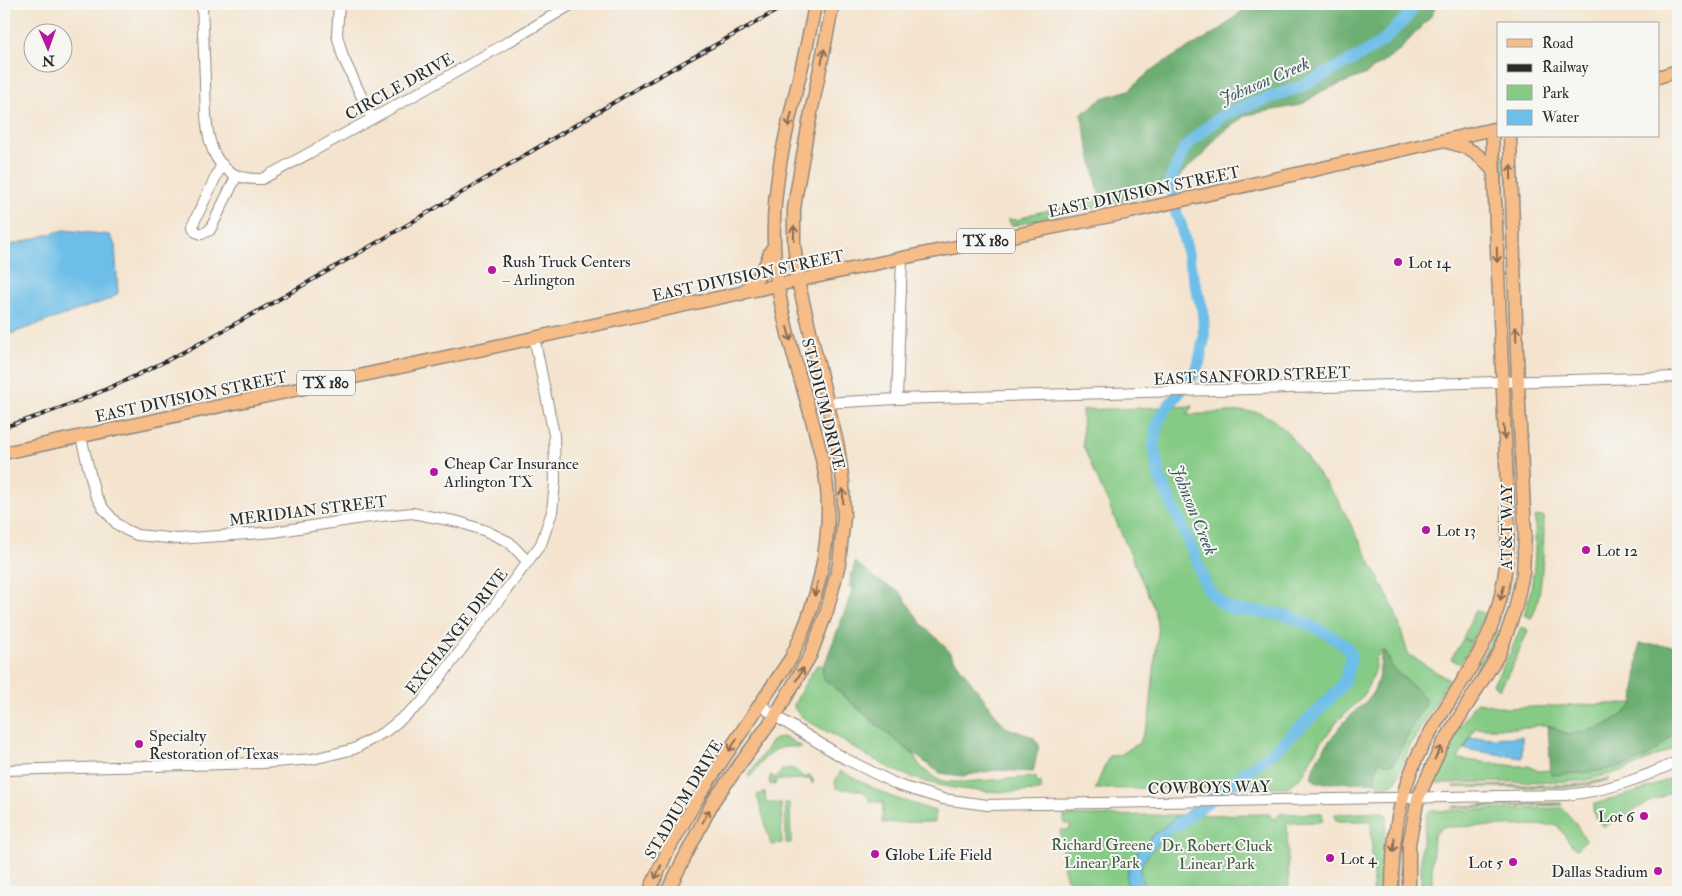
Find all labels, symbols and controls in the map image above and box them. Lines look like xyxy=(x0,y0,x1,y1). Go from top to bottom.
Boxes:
north arrow xyxy=(22,22,72,72)
legend xyxy=(1497,22,1660,138)
text: Road xyxy=(1542,34,1574,53)
one-way arrow xyxy=(819,48,828,64)
street label: CIRCLE DRIVE xyxy=(342,49,457,125)
text: N xyxy=(41,52,56,69)
water label: Johnson Creek xyxy=(1216,52,1313,111)
text: Railway xyxy=(1542,58,1589,77)
text: Park xyxy=(1542,84,1569,103)
text: Water xyxy=(1541,108,1579,127)
one-way arrow xyxy=(785,111,794,127)
street label: EAST DIVISION STREET xyxy=(1046,162,1242,222)
one-way arrow xyxy=(1506,164,1515,180)
one-way arrow xyxy=(789,225,799,242)
road number: TX 180 xyxy=(957,228,1015,254)
street label: EAST DIVISION STREET xyxy=(650,246,846,306)
one-way arrow xyxy=(1492,246,1502,262)
place label: Rush Truck Centers – Arlington xyxy=(502,252,631,290)
place label: Lot 14 xyxy=(1408,253,1452,273)
marker: Lot 14 xyxy=(1392,256,1404,268)
marker: Rush Truck Centers – Arlington xyxy=(486,264,498,276)
one-way arrow xyxy=(785,325,794,341)
one-way arrow xyxy=(1511,326,1521,342)
street label: STADIUM DRIVE xyxy=(797,336,849,472)
street label: EAST SANFORD STREET xyxy=(1153,363,1351,389)
street label: EAST DIVISION STREET xyxy=(93,367,289,427)
road number: TX 180 xyxy=(297,370,355,396)
one-way arrow xyxy=(1499,423,1508,439)
place label: Cheap Car Insurance Arlington TX xyxy=(443,454,579,492)
water label: Johnson Creek xyxy=(1165,461,1222,559)
marker: Cheap Car Insurance Arlington TX xyxy=(428,466,440,478)
street label: AT&T WAY xyxy=(1497,483,1517,571)
one-way arrow xyxy=(838,488,848,504)
street label: MERIDIAN STREET xyxy=(228,491,389,531)
place label: Lot 13 xyxy=(1436,521,1476,541)
marker: Lot 13 xyxy=(1420,524,1432,536)
place label: Lot 12 xyxy=(1596,541,1638,561)
marker: Lot 12 xyxy=(1580,544,1592,556)
street label: EXCHANGE DRIVE xyxy=(401,565,512,699)
one-way arrow xyxy=(811,580,820,596)
one-way arrow xyxy=(1496,585,1506,601)
one-way arrow xyxy=(795,667,805,682)
place label: Specialty Restoration of Texas xyxy=(149,726,279,764)
street label: STADIUM DRIVE xyxy=(640,736,727,863)
one-way arrow xyxy=(728,737,738,751)
marker: Specialty Restoration of Texas xyxy=(133,738,145,750)
one-way arrow xyxy=(1434,746,1443,761)
street label: COWBOYS WAY xyxy=(1147,777,1272,799)
place label: Lot 6 xyxy=(1598,807,1635,827)
one-way arrow xyxy=(701,809,711,824)
marker: Lot 6 xyxy=(1638,810,1650,822)
park label: Richard Greene Linear Park xyxy=(1051,835,1153,873)
park label: Dr. Robert Cluck Linear Park xyxy=(1161,836,1273,874)
one-way arrow xyxy=(1389,836,1398,852)
place label: Globe Life Field xyxy=(885,845,992,865)
marker: Globe Life Field xyxy=(869,848,881,860)
place label: Lot 4 xyxy=(1340,849,1378,869)
marker: Lot 4 xyxy=(1324,852,1336,864)
place label: Lot 5 xyxy=(1468,853,1503,873)
marker: Lot 5 xyxy=(1507,856,1519,868)
place label: Dallas Stadium xyxy=(1551,862,1649,882)
one-way arrow xyxy=(653,864,663,879)
marker: Dallas Stadium xyxy=(1652,865,1664,877)

